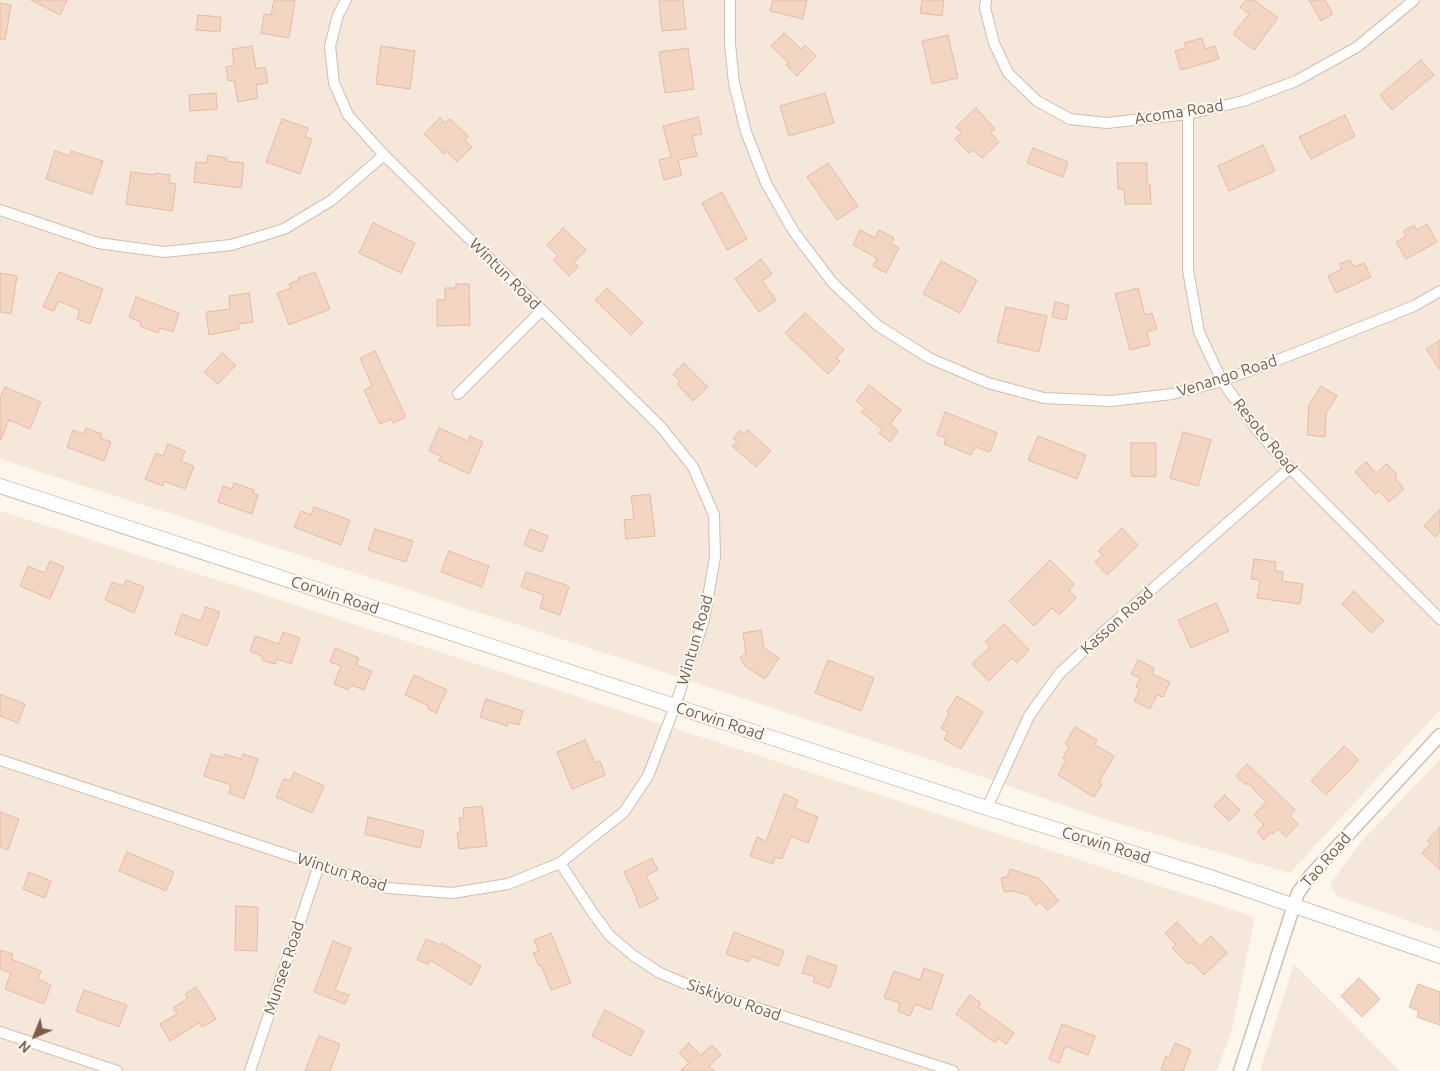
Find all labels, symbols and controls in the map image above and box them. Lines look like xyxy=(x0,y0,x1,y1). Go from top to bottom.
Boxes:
street label: Acoma Road xyxy=(1133,96,1225,128)
street label: Wintun Road xyxy=(465,234,545,314)
street label: Venango Road xyxy=(1175,351,1279,401)
street label: Resoto Road xyxy=(1229,395,1301,477)
street label: Corwin Road xyxy=(289,572,381,618)
street label: Kasson Road xyxy=(1077,583,1157,659)
street label: Wintun Road xyxy=(673,593,717,687)
street label: Corwin Road xyxy=(674,698,766,744)
street label: Corwin Road xyxy=(1059,822,1153,868)
street label: Tao Road xyxy=(1297,829,1355,891)
street label: Wintun Road xyxy=(295,848,389,896)
street label: Munsee Road xyxy=(260,919,308,1017)
street label: Siskiyou Road xyxy=(685,975,783,1025)
north arrow xyxy=(10,1011,60,1061)
text: N xyxy=(15,1037,34,1056)

